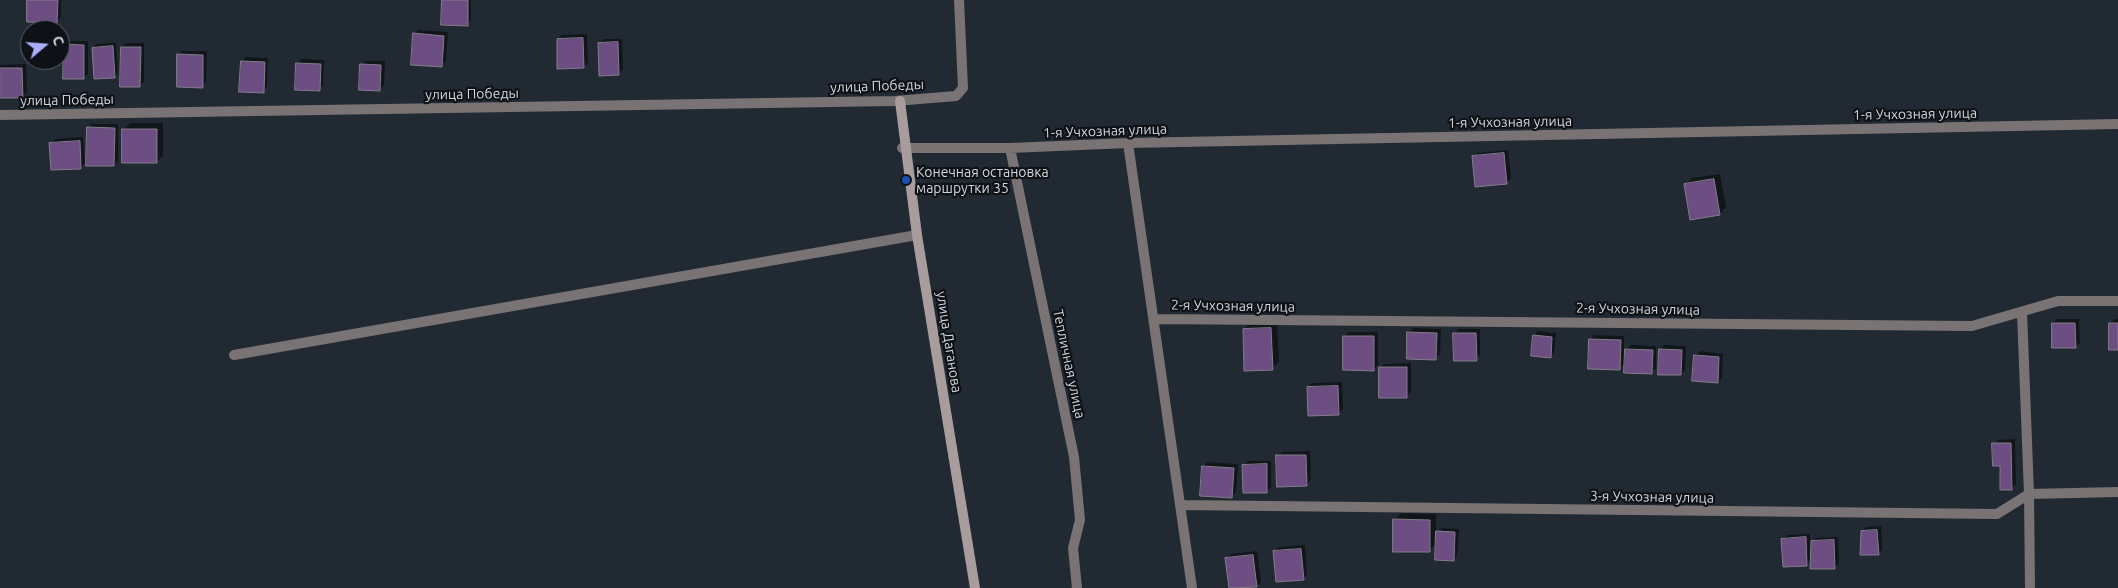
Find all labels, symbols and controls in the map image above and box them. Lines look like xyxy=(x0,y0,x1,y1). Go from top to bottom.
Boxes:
north arrow xyxy=(20,20,70,70)
text: С xyxy=(49,34,67,47)
street label: улица Победы xyxy=(830,76,924,96)
street label: улица Победы xyxy=(425,85,519,103)
street label: улица Победы xyxy=(20,91,114,109)
street label: 1-я Учхозная улица xyxy=(1853,105,1977,123)
street label: 1-я Учхозная улица xyxy=(1448,113,1572,131)
street label: 1-я Учхозная улица xyxy=(1043,120,1167,142)
place label: Конечная остановка маршрутки 35 xyxy=(916,164,1049,196)
marker: Конечная остановка маршрутки 35 xyxy=(900,174,912,186)
street label: улица Даганова xyxy=(933,290,965,394)
street label: 2-я Учхозная улица xyxy=(1171,297,1295,315)
street label: 2-я Учхозная улица xyxy=(1576,300,1700,318)
street label: Тепличная улица xyxy=(1049,308,1089,420)
street label: 3-я Учхозная улица xyxy=(1590,488,1714,506)

